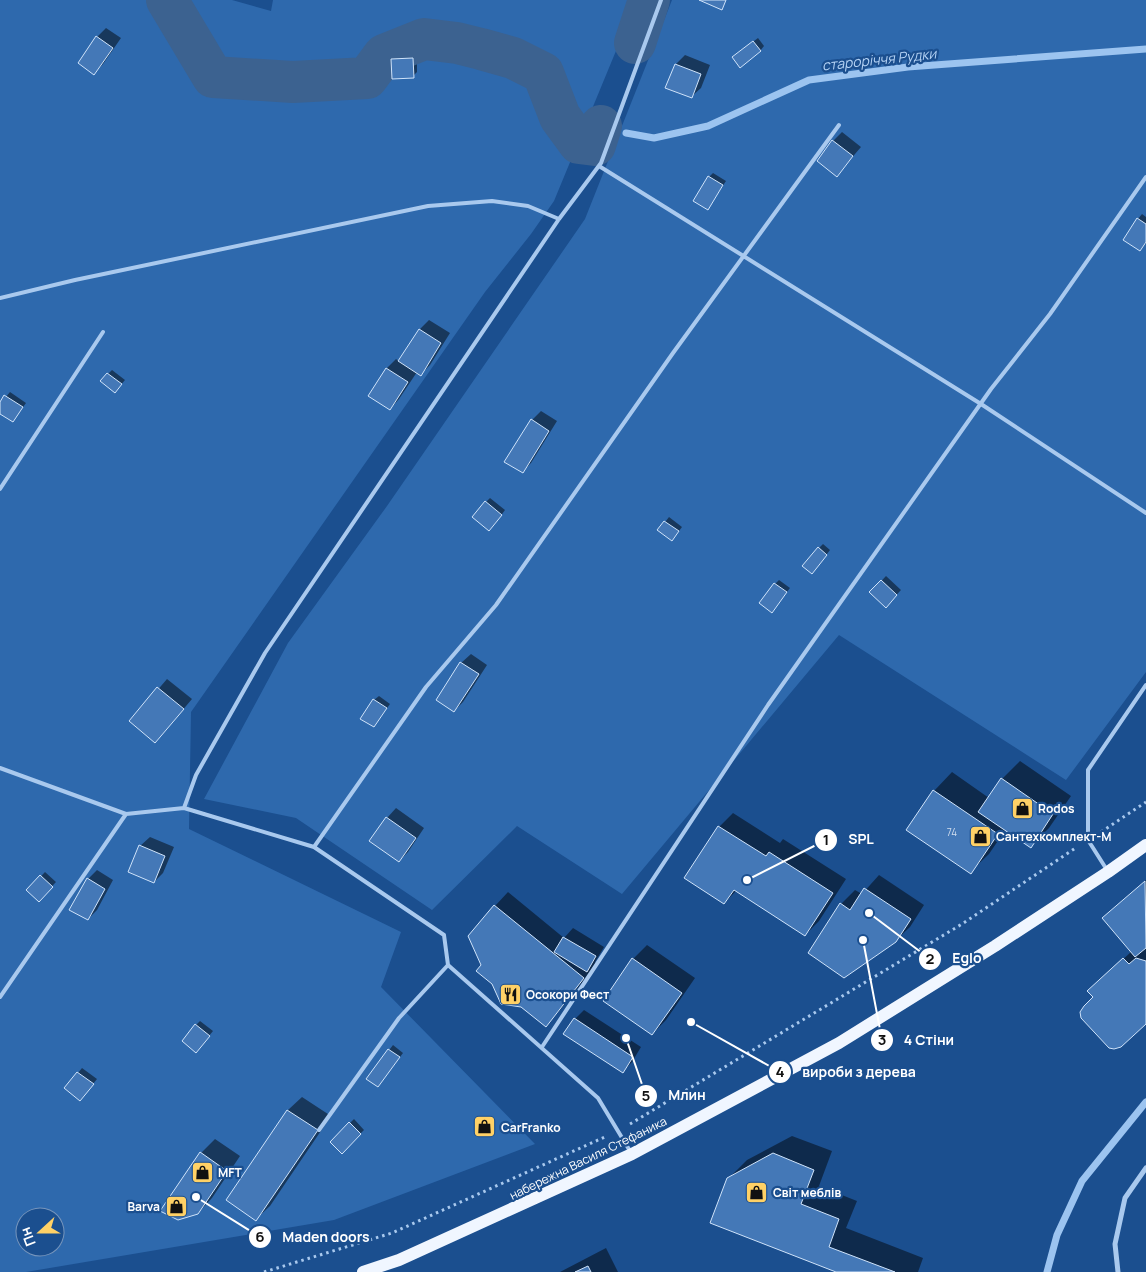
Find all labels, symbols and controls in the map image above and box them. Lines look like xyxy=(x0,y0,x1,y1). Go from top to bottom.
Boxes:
water label: староріччя Рудки xyxy=(821,43,938,74)
shop icon: Rodos xyxy=(1010,796,1034,820)
place label: Rodos xyxy=(1038,800,1075,817)
shop icon: Сантехкомплект-М xyxy=(968,824,992,848)
callout: SPL xyxy=(813,825,884,854)
house number: 74 xyxy=(947,825,957,839)
place label: Сантехкомплект-М xyxy=(996,828,1112,845)
text: 1 xyxy=(823,829,829,850)
text: SPL xyxy=(848,829,874,848)
callout: Eglo xyxy=(918,944,992,973)
text: 2 xyxy=(926,948,935,969)
text: Eglo xyxy=(952,948,982,967)
restaurant icon: Осокори Фест xyxy=(498,982,522,1006)
place label: Осокори Фест xyxy=(526,986,610,1003)
callout: 4 Стіни xyxy=(869,1025,964,1054)
text: 3 xyxy=(878,1029,886,1050)
text: 4 Стіни xyxy=(904,1030,954,1049)
callout: вироби з дерева xyxy=(768,1057,926,1086)
text: 4 xyxy=(775,1061,785,1082)
text: вироби з дерева xyxy=(802,1062,916,1081)
callout: Млин xyxy=(634,1081,716,1110)
text: 5 xyxy=(642,1085,651,1106)
text: Млин xyxy=(668,1085,706,1104)
street label: набережна Василя Стефаника xyxy=(506,1112,670,1204)
shop icon: CarFranko xyxy=(473,1115,497,1139)
place label: CarFranko xyxy=(501,1119,561,1136)
shop icon: MFT xyxy=(190,1160,214,1184)
place label: MFT xyxy=(218,1164,243,1181)
shop icon: Світ меблів xyxy=(745,1180,769,1204)
place label: Світ меблів xyxy=(773,1184,841,1201)
shop icon: Barva xyxy=(164,1194,188,1218)
place label: Barva xyxy=(128,1198,160,1215)
north arrow xyxy=(15,1207,65,1257)
callout: Maden doors xyxy=(247,1222,379,1251)
text: Пн xyxy=(15,1225,40,1249)
text: 6 xyxy=(255,1226,265,1247)
text: Maden doors xyxy=(282,1227,370,1246)

